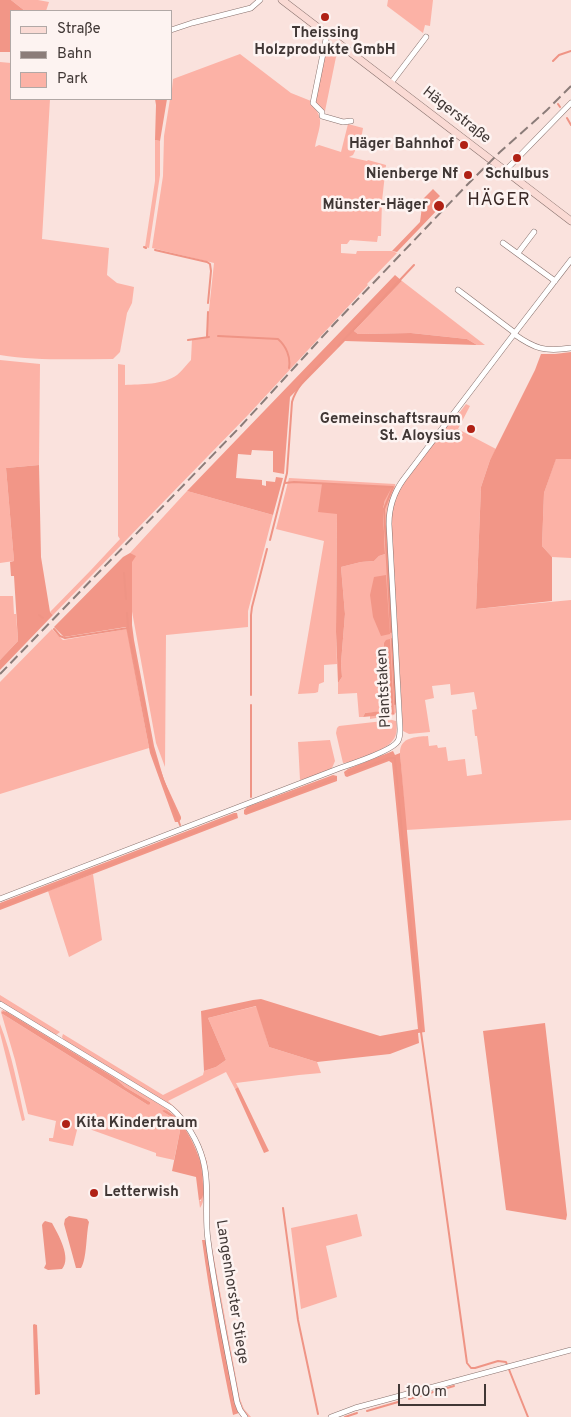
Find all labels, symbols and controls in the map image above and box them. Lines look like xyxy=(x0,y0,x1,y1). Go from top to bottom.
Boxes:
legend xyxy=(10,10,172,100)
marker: Theissing Holzprodukte GmbH xyxy=(319,11,331,23)
text: Straße xyxy=(57,20,101,39)
place label: Theissing Holzprodukte GmbH xyxy=(254,25,396,60)
text: Bahn xyxy=(57,45,92,64)
text: Park xyxy=(57,70,88,89)
street label: Hägerstraße xyxy=(418,84,494,148)
place label: Häger Bahnhof xyxy=(349,136,454,154)
marker: Häger Bahnhof xyxy=(458,139,470,151)
marker: Schulbus xyxy=(511,152,523,164)
place label: Nienberge Nf xyxy=(366,166,458,184)
place label: Schulbus xyxy=(485,166,549,184)
marker: Nienberge Nf xyxy=(462,169,474,181)
district label: HÄGER xyxy=(467,190,531,212)
place label: Münster-Häger xyxy=(322,197,428,215)
marker: Münster-Häger xyxy=(432,199,446,213)
place label: Gemeinschaftsraum St. Aloysius xyxy=(320,411,461,446)
marker: Gemeinschaftsraum St. Aloysius xyxy=(465,423,477,435)
street label: Plantstaken xyxy=(374,648,396,728)
place label: Kita Kindertraum xyxy=(76,1115,198,1133)
marker: Kita Kindertraum xyxy=(60,1118,72,1130)
place label: Letterwish xyxy=(104,1184,179,1202)
marker: Letterwish xyxy=(88,1187,100,1199)
street label: Langenhorster Stiege xyxy=(211,1219,251,1365)
scale bar xyxy=(401,1374,488,1406)
text: 100 m xyxy=(406,1383,447,1402)

